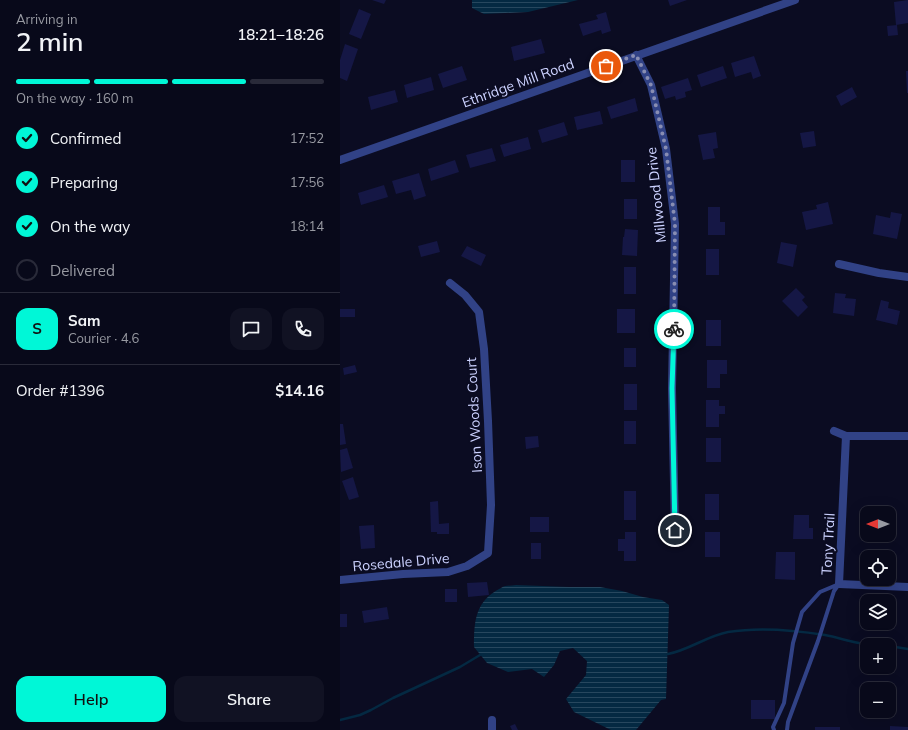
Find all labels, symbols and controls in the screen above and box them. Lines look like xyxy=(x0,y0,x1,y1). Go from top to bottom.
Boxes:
text: Arriving in xyxy=(16,11,78,27)
text: 2 min xyxy=(16,25,84,58)
text: 18:21–18:26 xyxy=(237,25,324,44)
pin xyxy=(589,49,623,83)
street label: Ethridge Mill Road xyxy=(460,54,576,112)
icon: bag xyxy=(595,55,617,77)
text: On the way · 160 m xyxy=(16,90,133,106)
icon: check xyxy=(16,127,38,149)
text: Confirmed xyxy=(50,129,121,148)
text: 17:52 xyxy=(290,130,324,146)
street label: Millwood Drive xyxy=(642,146,670,244)
icon: check xyxy=(16,171,38,193)
text: Preparing xyxy=(50,173,118,192)
text: 17:56 xyxy=(290,174,324,190)
icon: check xyxy=(16,215,38,237)
text: On the way xyxy=(50,217,130,236)
text: 18:14 xyxy=(290,218,324,234)
text: Delivered xyxy=(50,261,115,280)
button: chat xyxy=(230,308,272,350)
button: phone xyxy=(282,308,324,350)
courier xyxy=(654,309,694,349)
text: Sam xyxy=(68,311,100,330)
icon: bike xyxy=(663,318,685,340)
text: S xyxy=(32,319,42,338)
text: Courier · 4.6 xyxy=(68,330,139,346)
street label: Ison Woods Court xyxy=(462,357,486,473)
text: Order #1396 xyxy=(16,381,104,400)
text: $14.16 xyxy=(275,381,324,400)
north arrow xyxy=(860,506,896,542)
map controls xyxy=(860,506,896,718)
pin xyxy=(658,513,692,547)
street label: Tony Trail xyxy=(817,513,839,575)
icon: home xyxy=(664,519,686,541)
street label: Rosedale Drive xyxy=(352,549,450,575)
button: locate xyxy=(860,550,896,586)
button: layers xyxy=(860,594,896,630)
button: + xyxy=(860,638,896,674)
button: Help xyxy=(16,676,166,722)
button: Share xyxy=(174,676,324,722)
button: − xyxy=(860,682,896,718)

